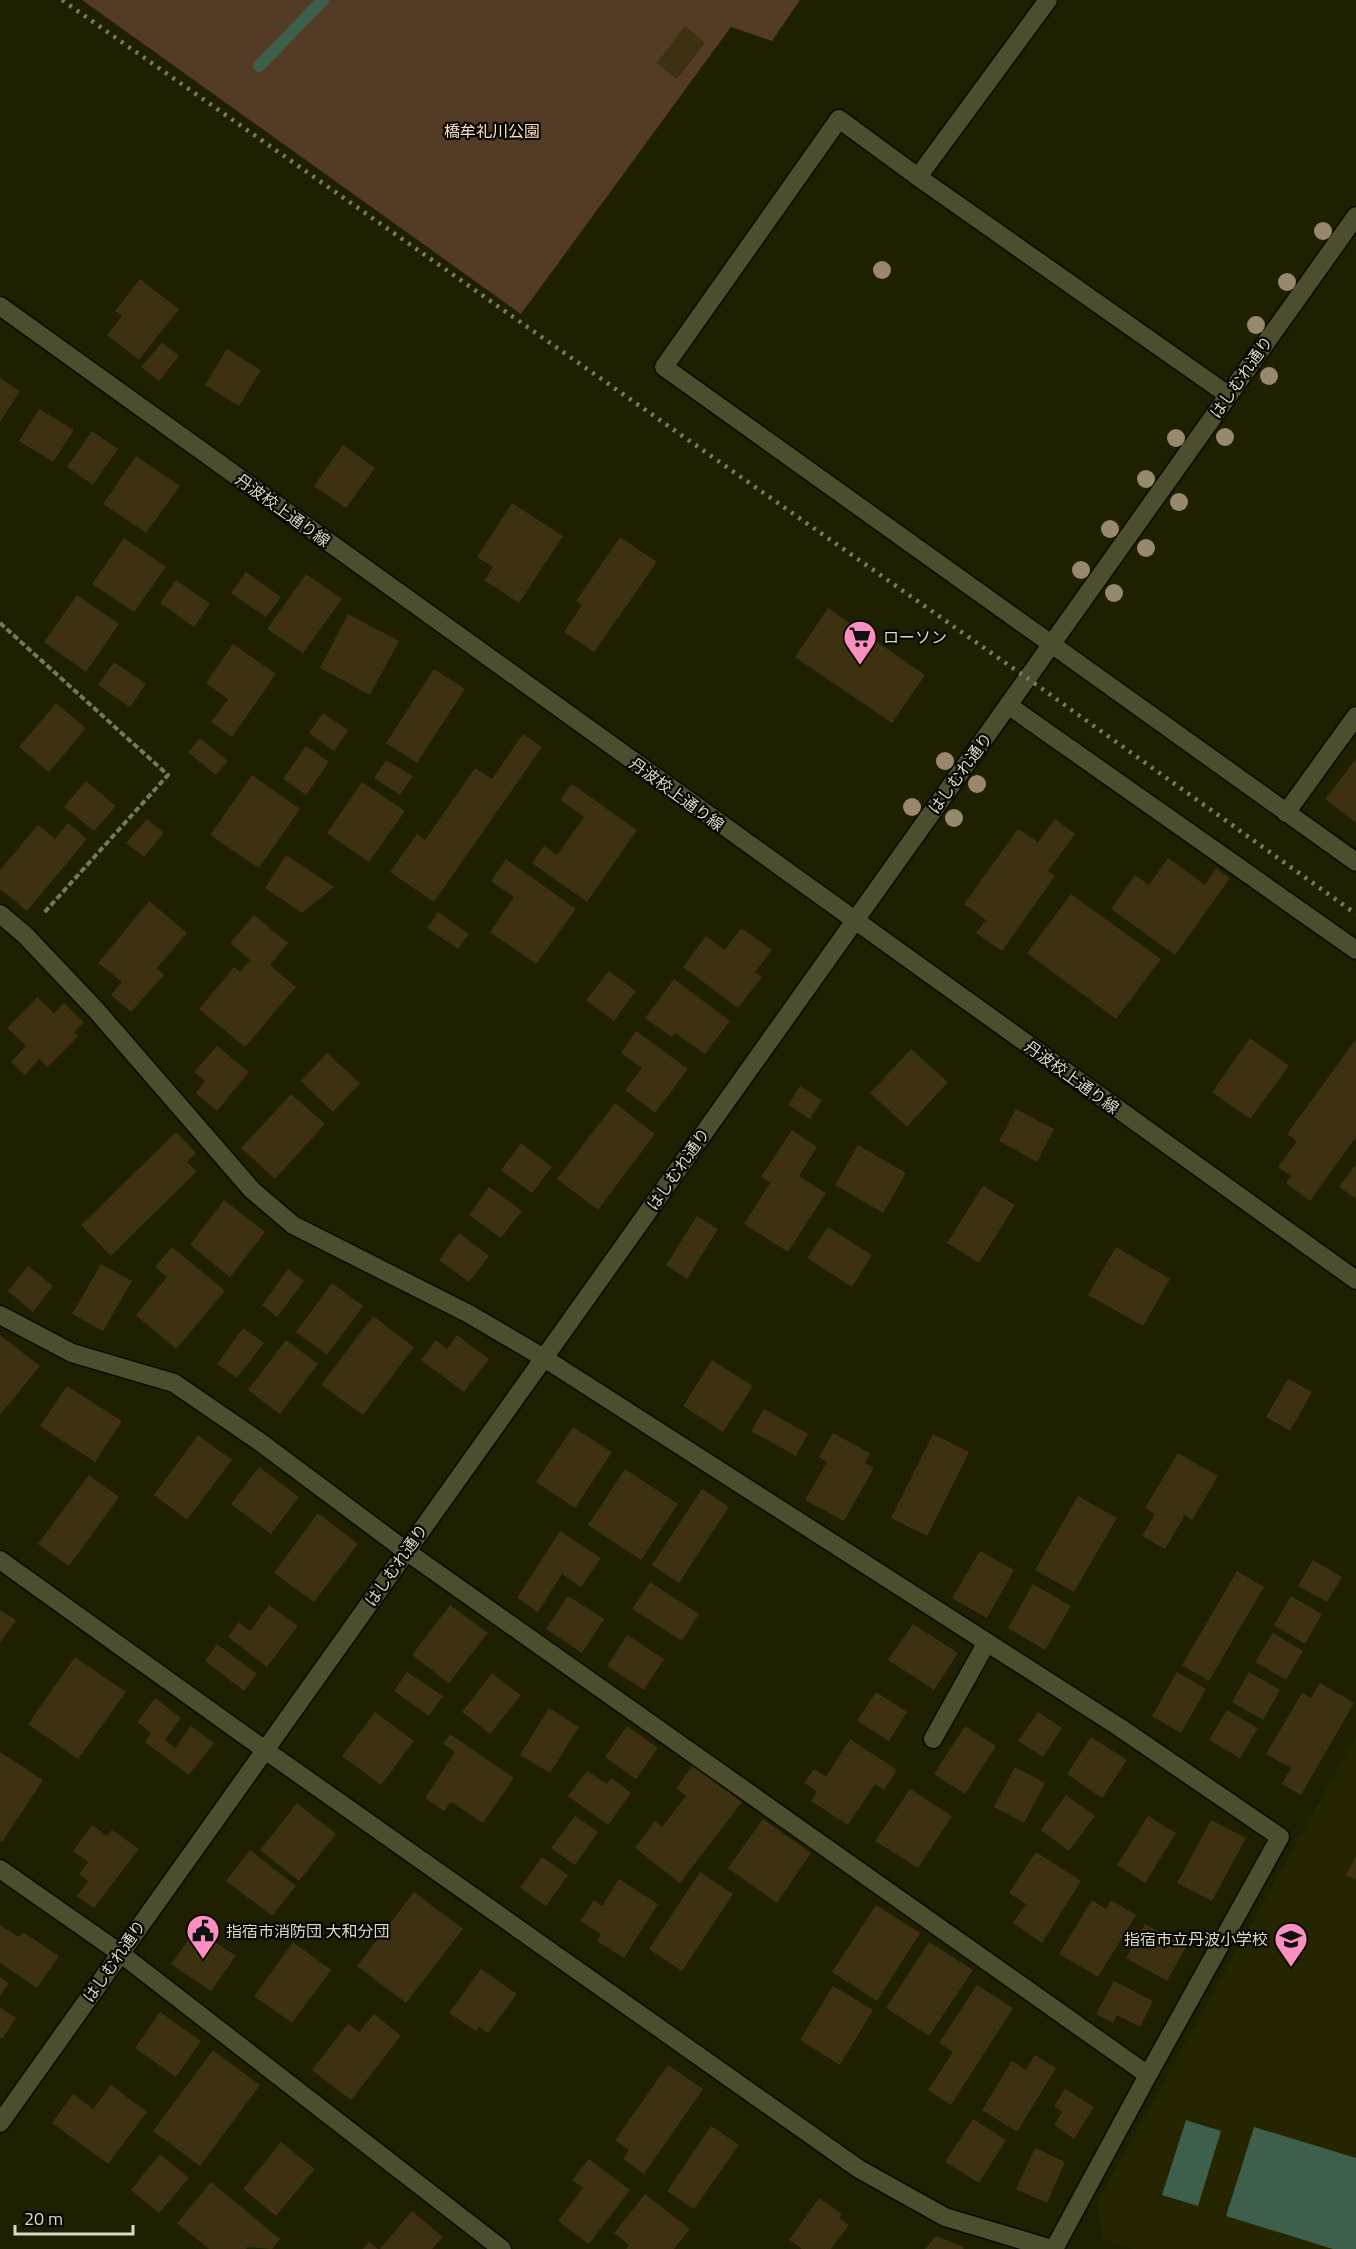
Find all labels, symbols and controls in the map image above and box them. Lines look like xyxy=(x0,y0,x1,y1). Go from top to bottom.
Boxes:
park label: 橋牟礼川公園 xyxy=(444,119,540,143)
street label: はしむれ通り xyxy=(1204,331,1278,423)
street label: 丹波校上通り線 xyxy=(231,467,335,553)
supermarket icon: ローソン xyxy=(842,619,878,666)
place label: ローソン xyxy=(883,625,947,649)
street label: はしむれ通り xyxy=(922,727,998,819)
street label: 丹波校上通り線 xyxy=(625,751,729,837)
street label: 丹波校上通り線 xyxy=(1020,1034,1124,1120)
street label: はしむれ通り xyxy=(641,1123,715,1215)
street label: はしむれ通り xyxy=(359,1519,433,1611)
public building icon: 指宿市消防団 大和分団 xyxy=(185,1913,221,1960)
street label: はしむれ通り xyxy=(77,1915,151,2007)
place label: 指宿市消防団 大和分団 xyxy=(226,1919,390,1943)
school or university icon: 指宿市立丹波小学校 xyxy=(1273,1921,1309,1968)
place label: 指宿市立丹波小学校 xyxy=(1124,1927,1268,1951)
scale bar xyxy=(15,2198,134,2236)
text: 20 m xyxy=(24,2205,63,2232)

